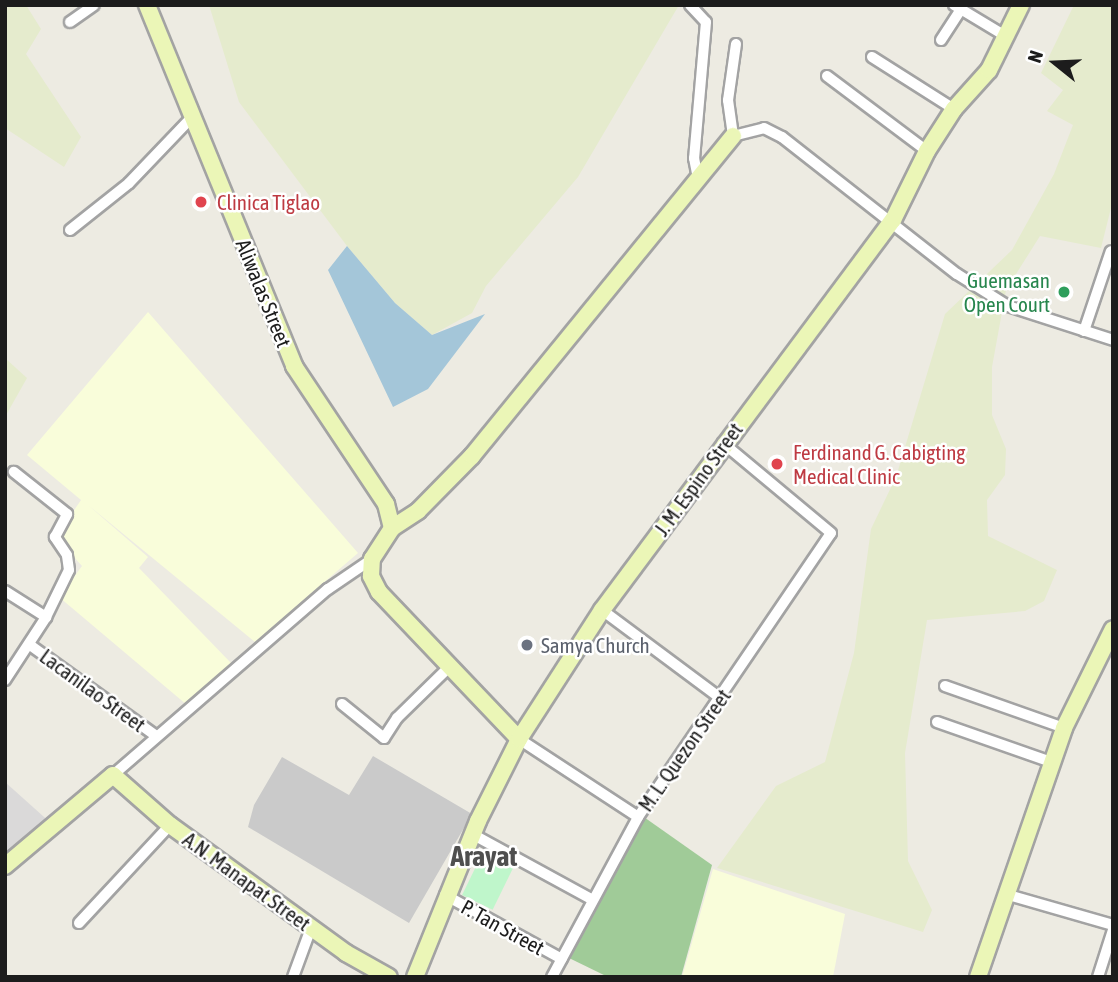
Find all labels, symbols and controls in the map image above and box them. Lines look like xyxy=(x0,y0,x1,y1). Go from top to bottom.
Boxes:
north arrow xyxy=(1020,28,1090,98)
text: N xyxy=(1023,48,1047,65)
place label: Clinica Tiglao xyxy=(217,189,320,215)
marker: Clinica Tiglao xyxy=(191,192,211,212)
street label: Aliwalas Street xyxy=(231,235,297,351)
place label: Guemasan Open Court xyxy=(964,267,1050,317)
marker: Guemasan Open Court xyxy=(1056,284,1072,300)
street label: J. M. Espino Street xyxy=(648,417,748,541)
place label: Ferdinand G. Cabigting Medical Clinic xyxy=(793,439,965,489)
marker: Ferdinand G. Cabigting Medical Clinic xyxy=(767,454,787,474)
place label: Samya Church xyxy=(541,632,650,658)
marker: Samya Church xyxy=(519,637,535,653)
street label: Lacanilao Street xyxy=(35,643,151,737)
street label: M. L. Quezon Street xyxy=(632,684,736,816)
street label: A.N. Manapat Street xyxy=(178,826,316,936)
district label: Arayat xyxy=(451,839,517,873)
street label: P. Tan Street xyxy=(457,894,549,960)

